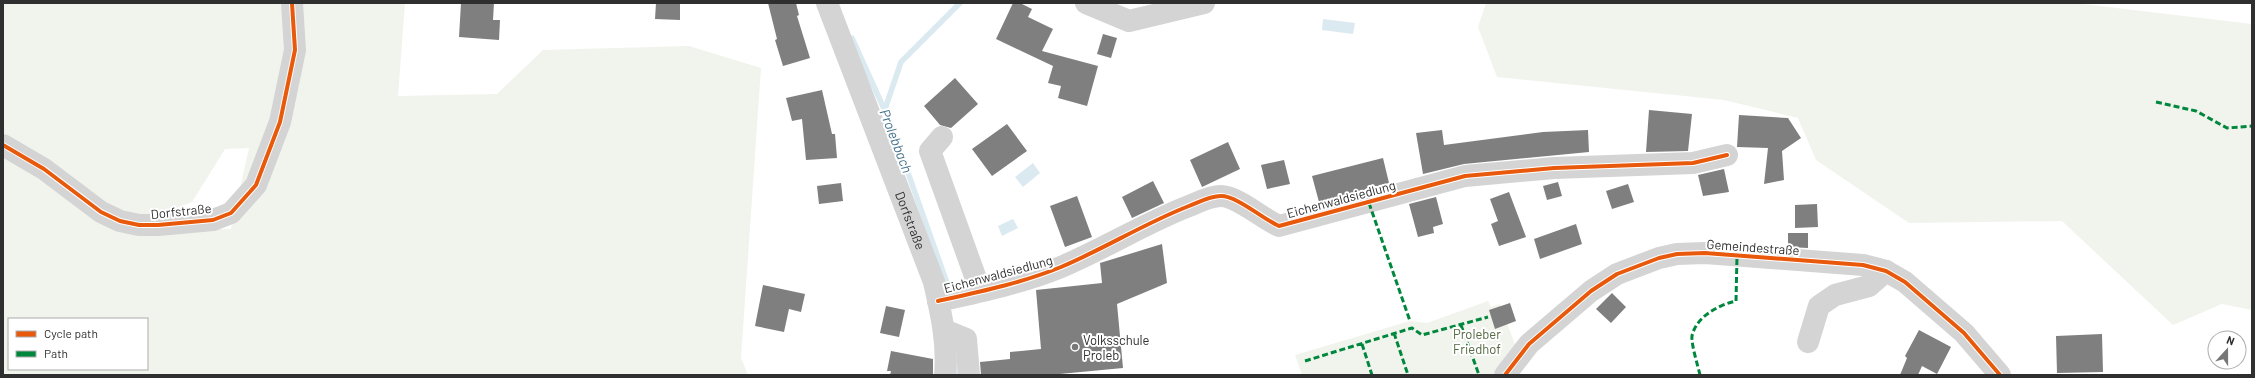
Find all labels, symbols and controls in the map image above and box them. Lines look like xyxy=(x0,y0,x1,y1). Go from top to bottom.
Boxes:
water label: Prolebbach xyxy=(876,106,916,175)
street label: Eichenwaldsiedlung xyxy=(1285,177,1397,221)
street label: Dorfstraße xyxy=(892,189,929,252)
street label: Dorfstraße xyxy=(150,200,212,222)
street label: Gemeindestraße xyxy=(1706,236,1800,258)
street label: Eichenwaldsiedlung xyxy=(942,252,1054,296)
legend xyxy=(8,318,148,370)
text: Cycle path xyxy=(44,326,98,340)
park label: Proleber Friedhof xyxy=(1453,326,1501,357)
north arrow xyxy=(2207,330,2247,370)
place label: Volksschule Proleb xyxy=(1083,332,1150,363)
text: N xyxy=(2225,333,2237,348)
marker: Volksschule Proleb xyxy=(1070,342,1080,352)
text: Path xyxy=(44,346,68,360)

